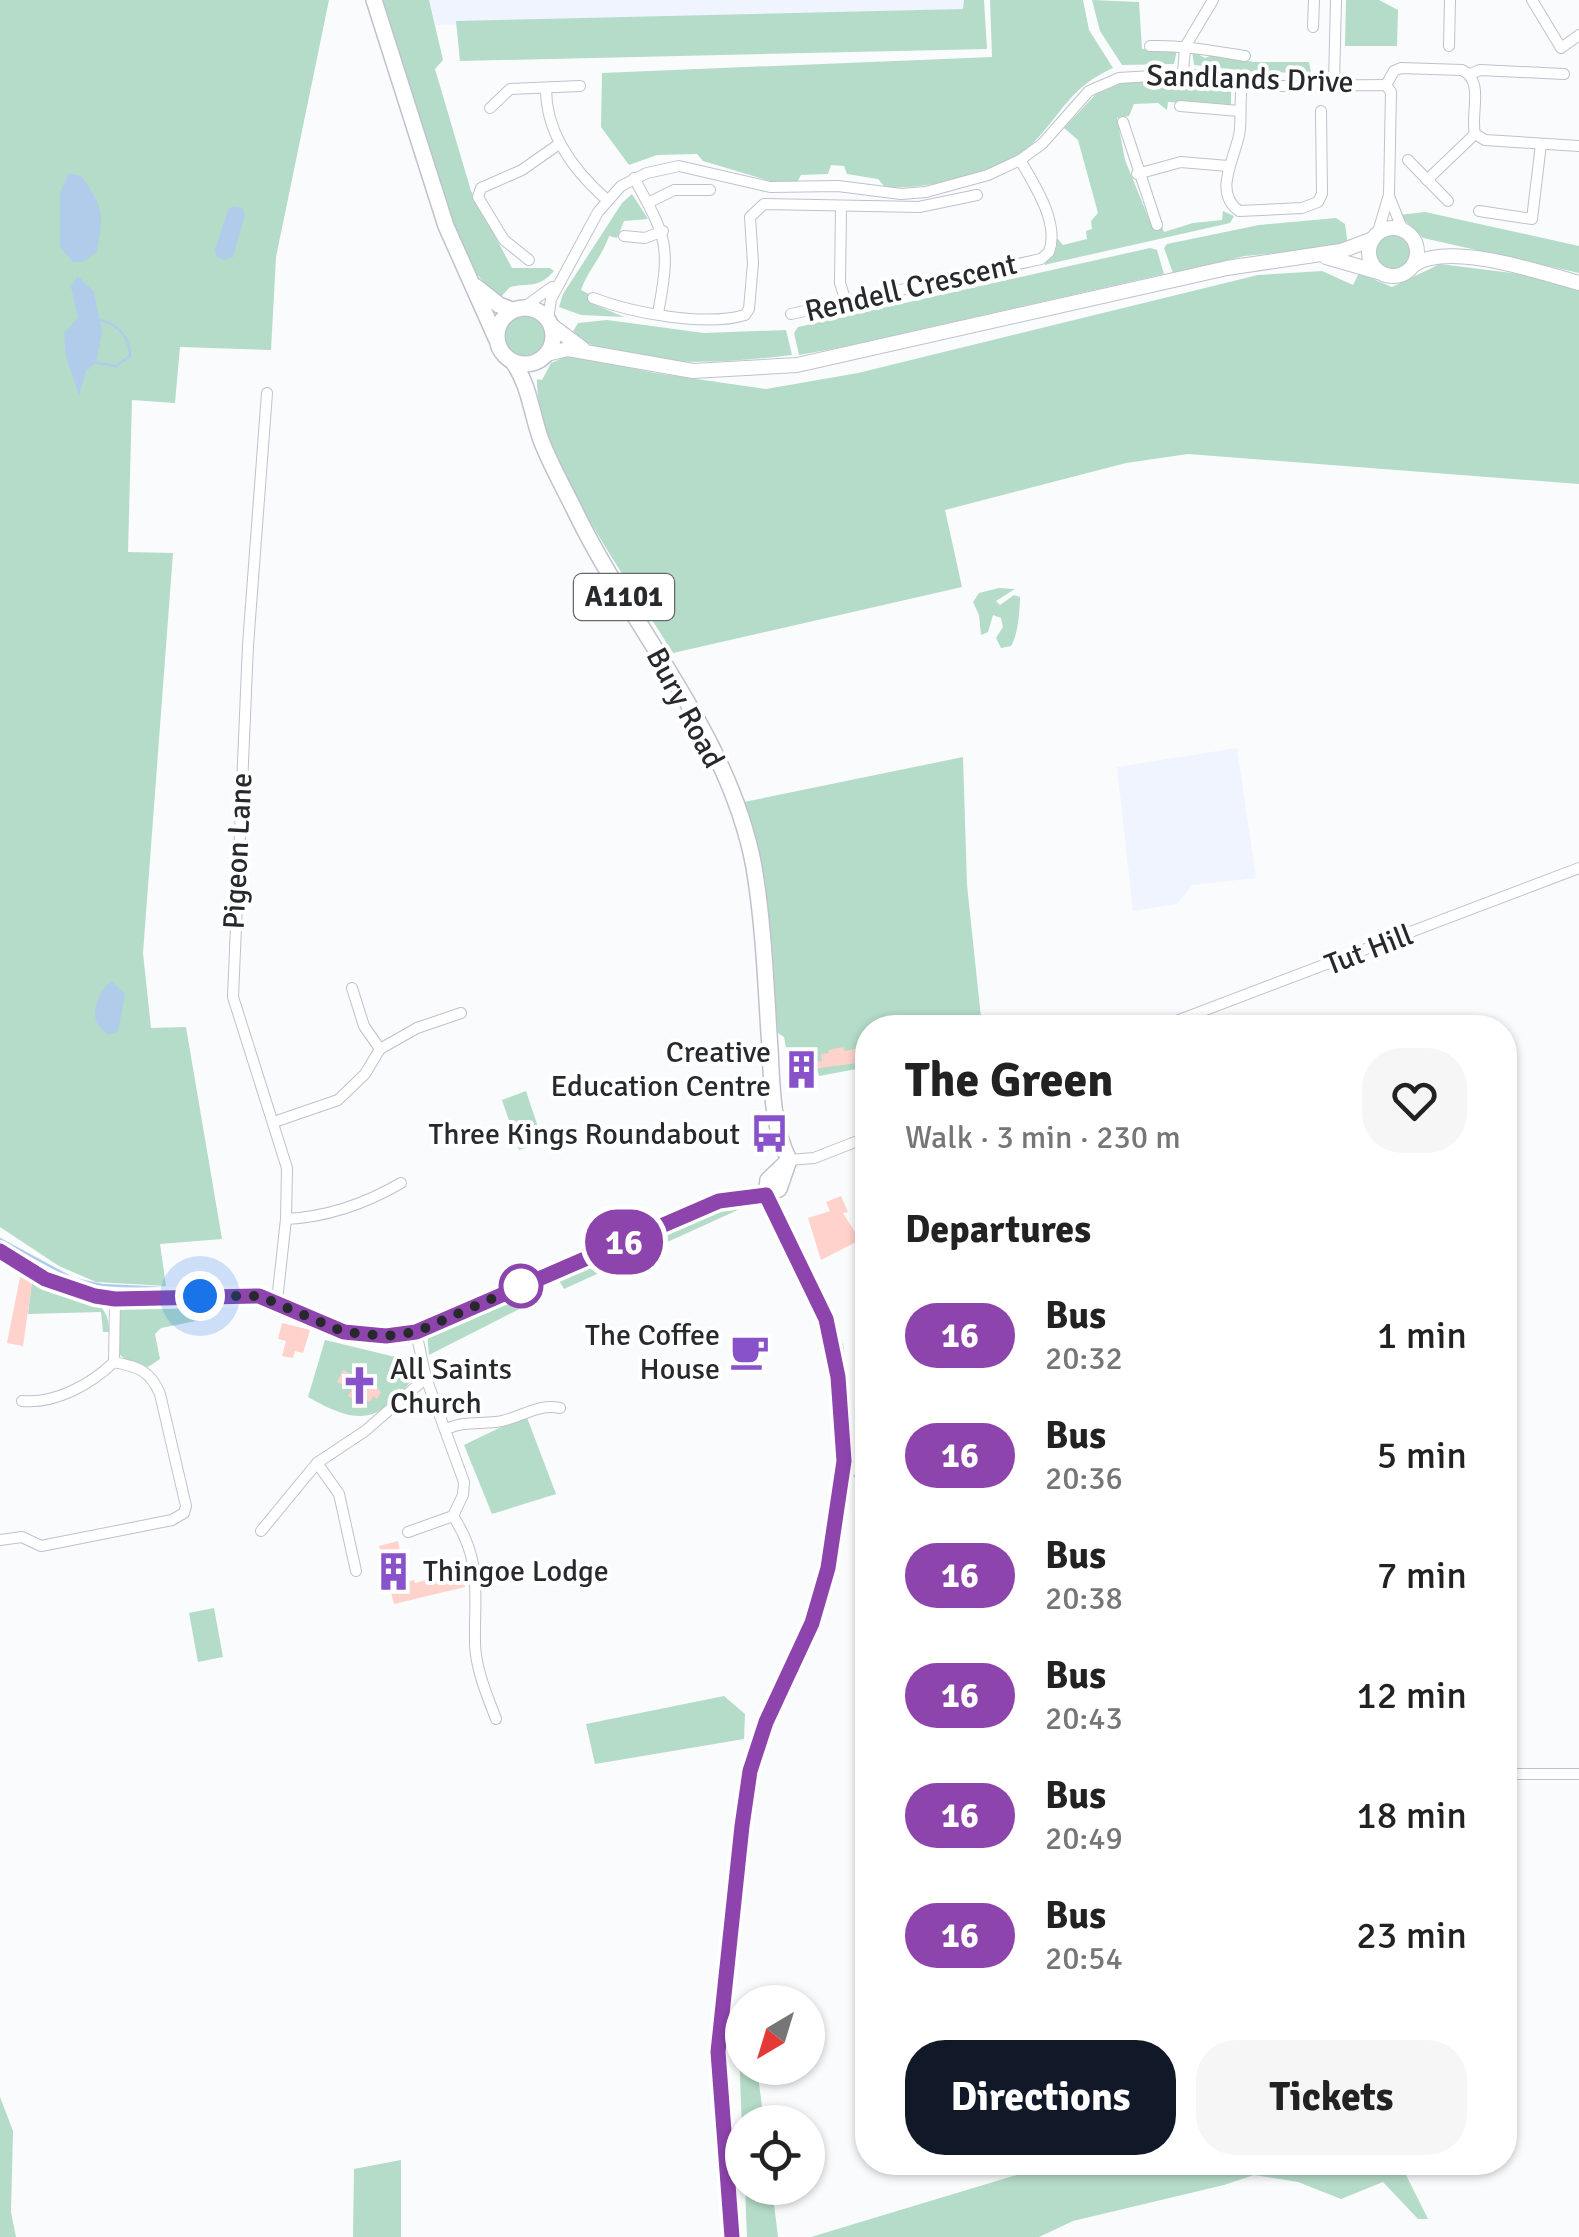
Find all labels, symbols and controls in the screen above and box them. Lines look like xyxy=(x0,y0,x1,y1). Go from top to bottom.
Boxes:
street label: Sandlands Drive xyxy=(1146,57,1354,101)
street label: Rendell Crescent xyxy=(801,246,1021,330)
road number: A1101 xyxy=(574,574,674,620)
street label: Bury Road xyxy=(638,641,732,775)
street label: Pigeon Lane xyxy=(215,772,261,930)
street label: Tut Hill xyxy=(1320,916,1418,984)
place label: Creative Education Centre xyxy=(550,1034,771,1105)
building icon: Creative Education Centre xyxy=(780,1048,822,1090)
button: heart xyxy=(1362,1048,1467,1153)
text: The Green xyxy=(905,1051,1114,1110)
bus stop icon: Three Kings Roundabout xyxy=(749,1113,791,1155)
place label: Three Kings Roundabout xyxy=(428,1116,740,1153)
text: Walk · 3 min · 230 m xyxy=(905,1118,1181,1157)
text: Departures xyxy=(905,1206,1091,1253)
line badge: 16 xyxy=(579,1210,669,1274)
text: 16 xyxy=(605,1221,643,1264)
unlabelled marker xyxy=(500,1265,542,1307)
your location xyxy=(175,1271,225,1321)
text: Bus xyxy=(1045,1292,1106,1339)
text: 1 min xyxy=(1377,1312,1467,1359)
text: 16 xyxy=(941,1314,979,1357)
place label: The Coffee House xyxy=(585,1317,720,1388)
cafe icon: The Coffee House xyxy=(729,1331,771,1373)
text: 20:32 xyxy=(1045,1339,1123,1378)
place label: All Saints Church xyxy=(390,1351,512,1422)
church icon: All Saints Church xyxy=(339,1365,381,1407)
text: Bus xyxy=(1045,1412,1106,1459)
text: 5 min xyxy=(1377,1432,1467,1479)
text: 16 xyxy=(941,1434,979,1477)
text: 20:36 xyxy=(1045,1459,1123,1498)
text: Bus xyxy=(1045,1532,1106,1579)
building icon: Thingoe Lodge xyxy=(372,1550,414,1592)
text: 7 min xyxy=(1377,1552,1467,1599)
place label: Thingoe Lodge xyxy=(423,1553,609,1590)
text: 16 xyxy=(941,1554,979,1597)
text: 20:38 xyxy=(1045,1579,1123,1618)
text: Bus xyxy=(1045,1652,1106,1699)
text: 12 min xyxy=(1356,1672,1467,1719)
text: 16 xyxy=(941,1674,979,1717)
text: 20:43 xyxy=(1045,1699,1123,1738)
text: Bus xyxy=(1045,1772,1106,1819)
text: 18 min xyxy=(1356,1792,1467,1839)
text: 16 xyxy=(941,1794,979,1837)
text: 20:49 xyxy=(1045,1819,1123,1858)
text: Bus xyxy=(1045,1892,1106,1939)
text: 23 min xyxy=(1356,1912,1467,1959)
text: 16 xyxy=(941,1914,979,1957)
text: 20:54 xyxy=(1045,1939,1123,1978)
north arrow xyxy=(725,1985,825,2085)
map controls xyxy=(725,1985,825,2205)
button: Directions xyxy=(905,2040,1176,2155)
button: Tickets xyxy=(1196,2040,1467,2155)
button: locate xyxy=(725,2105,825,2205)

